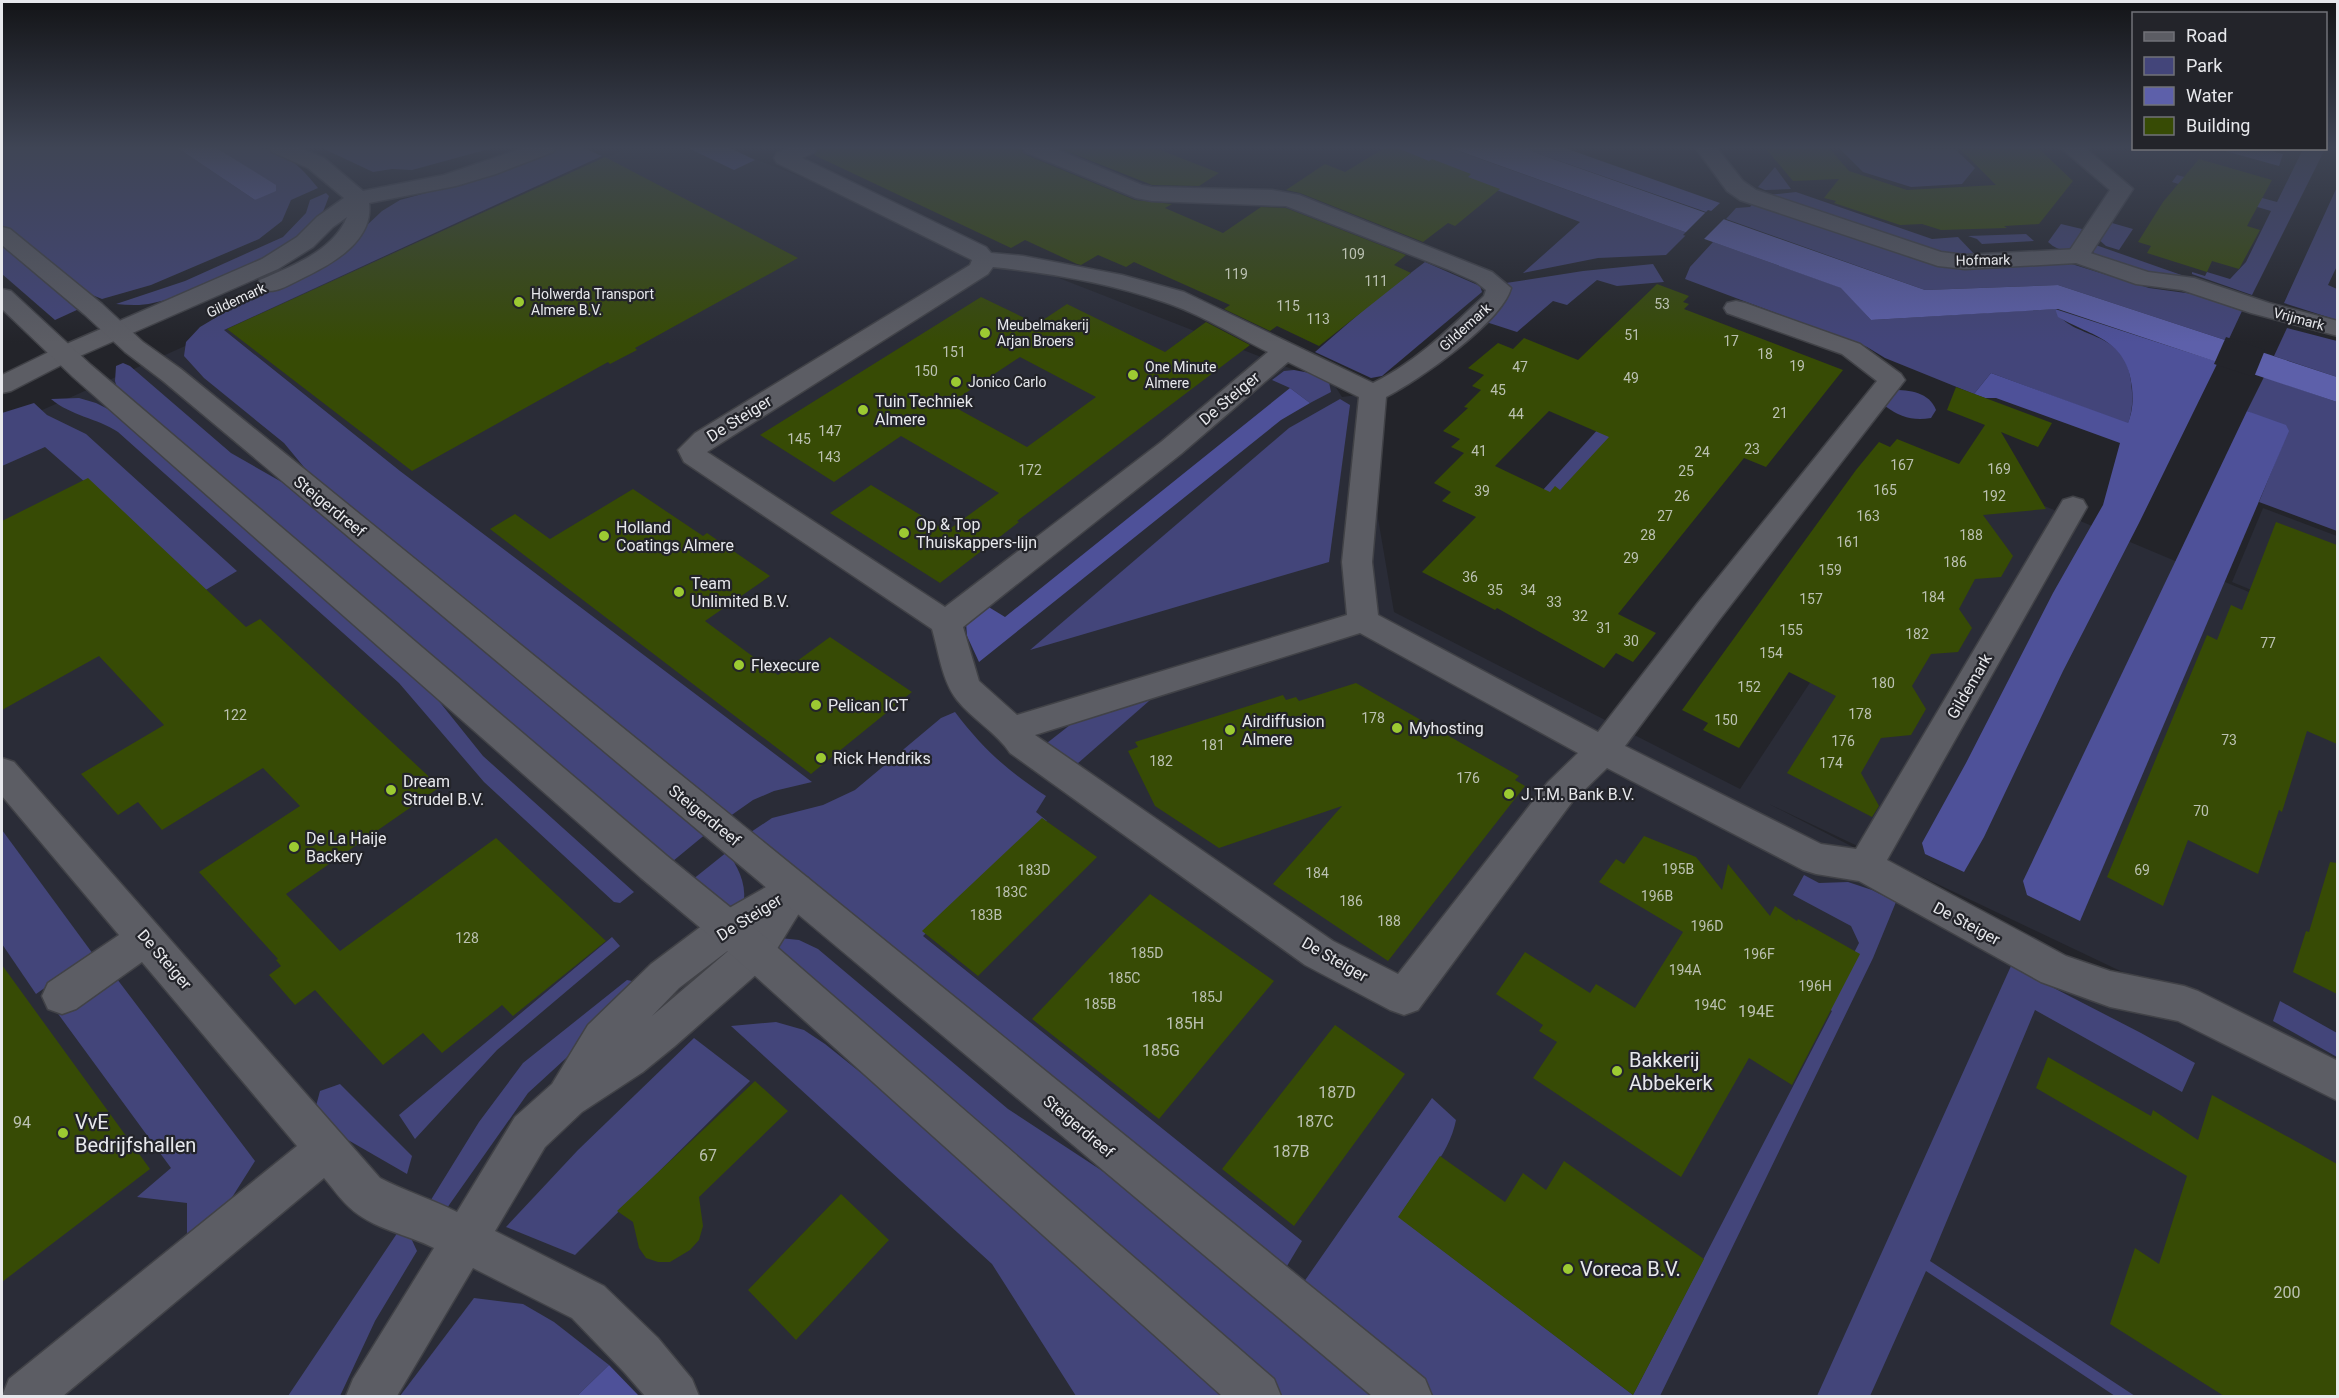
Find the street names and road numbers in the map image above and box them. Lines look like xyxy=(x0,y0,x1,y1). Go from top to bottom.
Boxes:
street label: Hofmark xyxy=(1956,252,2011,268)
street label: Gildemark xyxy=(204,279,269,321)
street label: Gildemark xyxy=(1436,299,1495,354)
street label: Vrijmark xyxy=(2272,305,2327,334)
street label: De Steiger xyxy=(1195,367,1264,429)
street label: De Steiger xyxy=(703,391,776,446)
street label: Steigerdreef xyxy=(290,472,370,541)
street label: Gildemark xyxy=(1943,649,1996,722)
street label: Steigerdreef xyxy=(665,781,745,850)
street label: De Steiger xyxy=(713,890,786,945)
street label: De Steiger xyxy=(1930,898,2004,949)
street label: De Steiger xyxy=(134,926,196,994)
street label: De Steiger xyxy=(1298,933,1372,986)
street label: Steigerdreef xyxy=(1039,1091,1118,1162)

